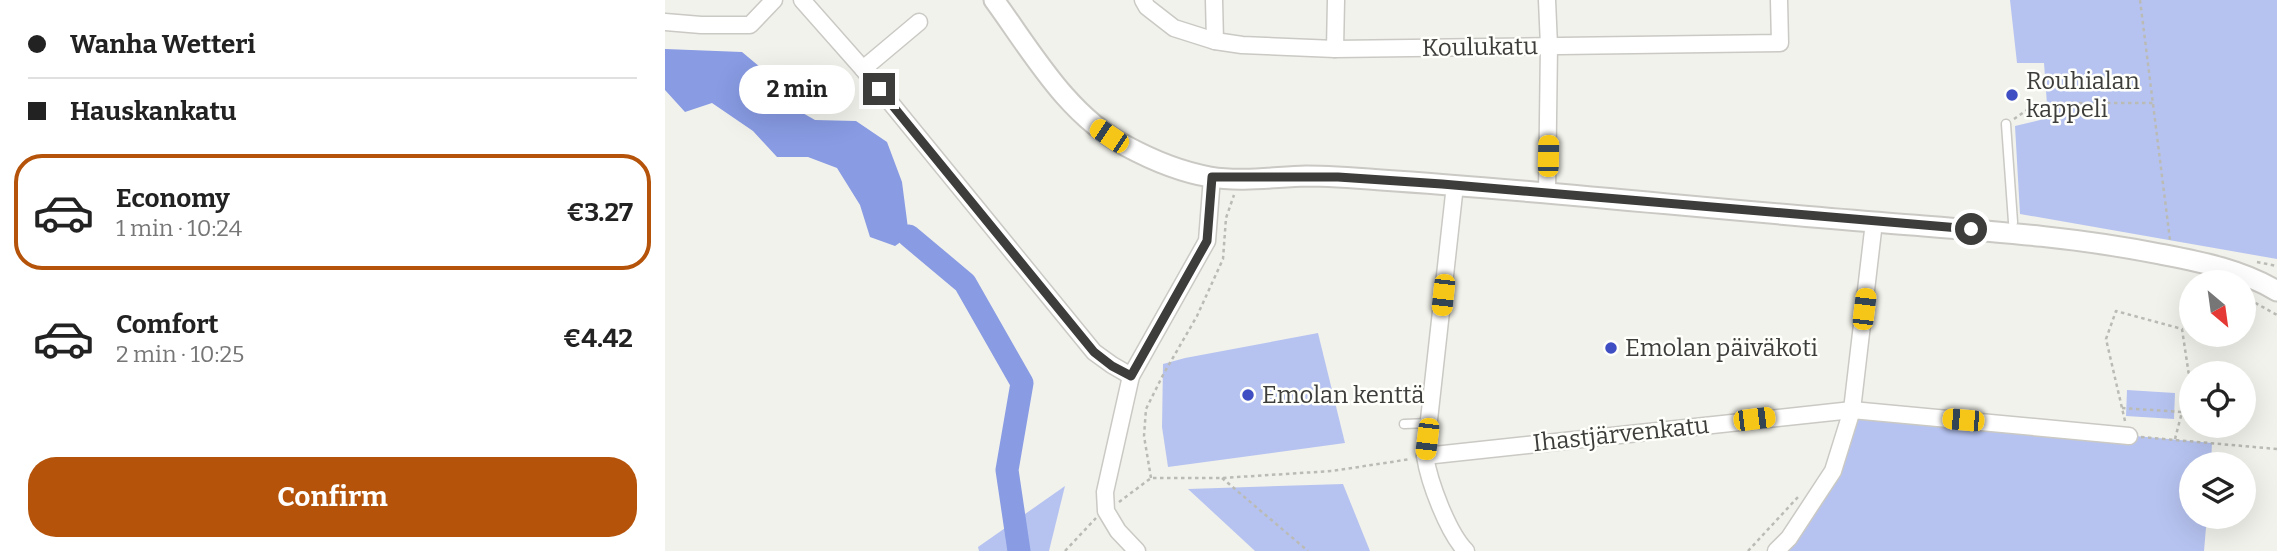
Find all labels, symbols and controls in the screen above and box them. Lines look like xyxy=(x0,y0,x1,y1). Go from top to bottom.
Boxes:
text: Wanha Wetteri xyxy=(70,29,256,60)
street label: Koulukatu xyxy=(1422,32,1538,62)
callout: 2 min xyxy=(739,64,855,114)
place label: Rouhialan kappeli xyxy=(2026,67,2140,123)
route end xyxy=(863,73,895,105)
text: 2 min xyxy=(766,75,828,103)
marker: Rouhialan kappeli xyxy=(2004,87,2020,103)
text: Hauskankatu xyxy=(70,96,236,127)
car xyxy=(1086,116,1133,156)
car xyxy=(1538,135,1559,177)
icon: car xyxy=(32,181,95,244)
text: Economy xyxy=(116,183,230,214)
text: €3.27 xyxy=(566,197,633,228)
route start xyxy=(1955,213,1987,245)
text: 1 min · 10:24 xyxy=(116,214,242,242)
north arrow xyxy=(2179,270,2256,346)
map controls xyxy=(2179,270,2256,529)
car xyxy=(1431,273,1456,317)
car xyxy=(1852,287,1877,331)
icon: car xyxy=(32,307,95,370)
text: Comfort xyxy=(116,309,219,340)
text: €4.42 xyxy=(563,323,633,354)
place label: Emolan päiväkoti xyxy=(1625,334,1818,362)
text: 2 min · 10:25 xyxy=(116,340,244,368)
marker: Emolan päiväkoti xyxy=(1603,340,1619,356)
button: locate xyxy=(2179,361,2256,438)
place label: Emolan kenttä xyxy=(1262,381,1424,409)
marker: Emolan kenttä xyxy=(1240,387,1256,403)
car xyxy=(1732,406,1777,432)
car xyxy=(1942,408,1985,432)
street label: Ihastjärvenkatu xyxy=(1531,411,1711,457)
car xyxy=(1415,417,1440,461)
button: layers xyxy=(2179,452,2256,529)
button: Confirm xyxy=(28,457,637,537)

